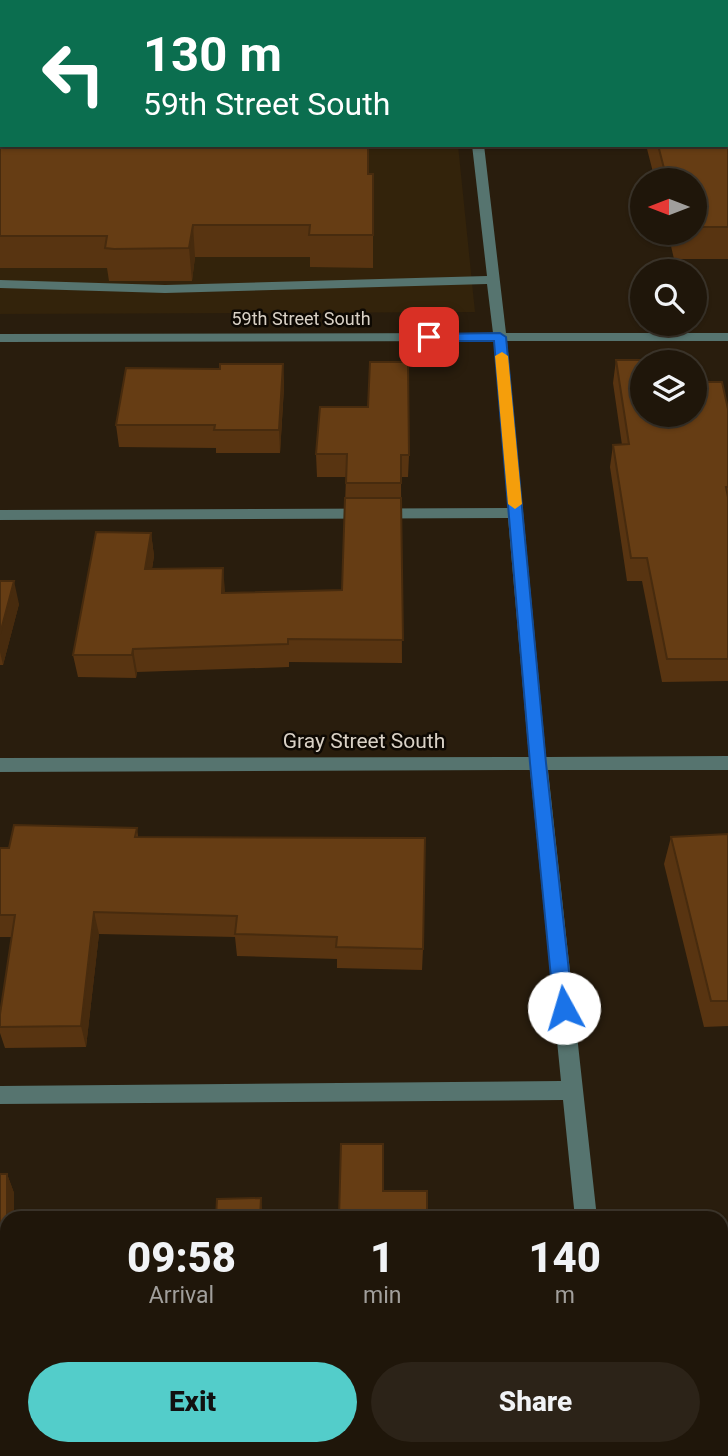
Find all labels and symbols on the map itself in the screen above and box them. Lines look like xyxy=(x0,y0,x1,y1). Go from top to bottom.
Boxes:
north arrow xyxy=(630,168,707,245)
pin xyxy=(399,307,459,367)
street label: 59th Street South xyxy=(231,308,371,329)
street label: Gray Street South xyxy=(283,729,445,753)
position arrow xyxy=(527,971,601,1045)

